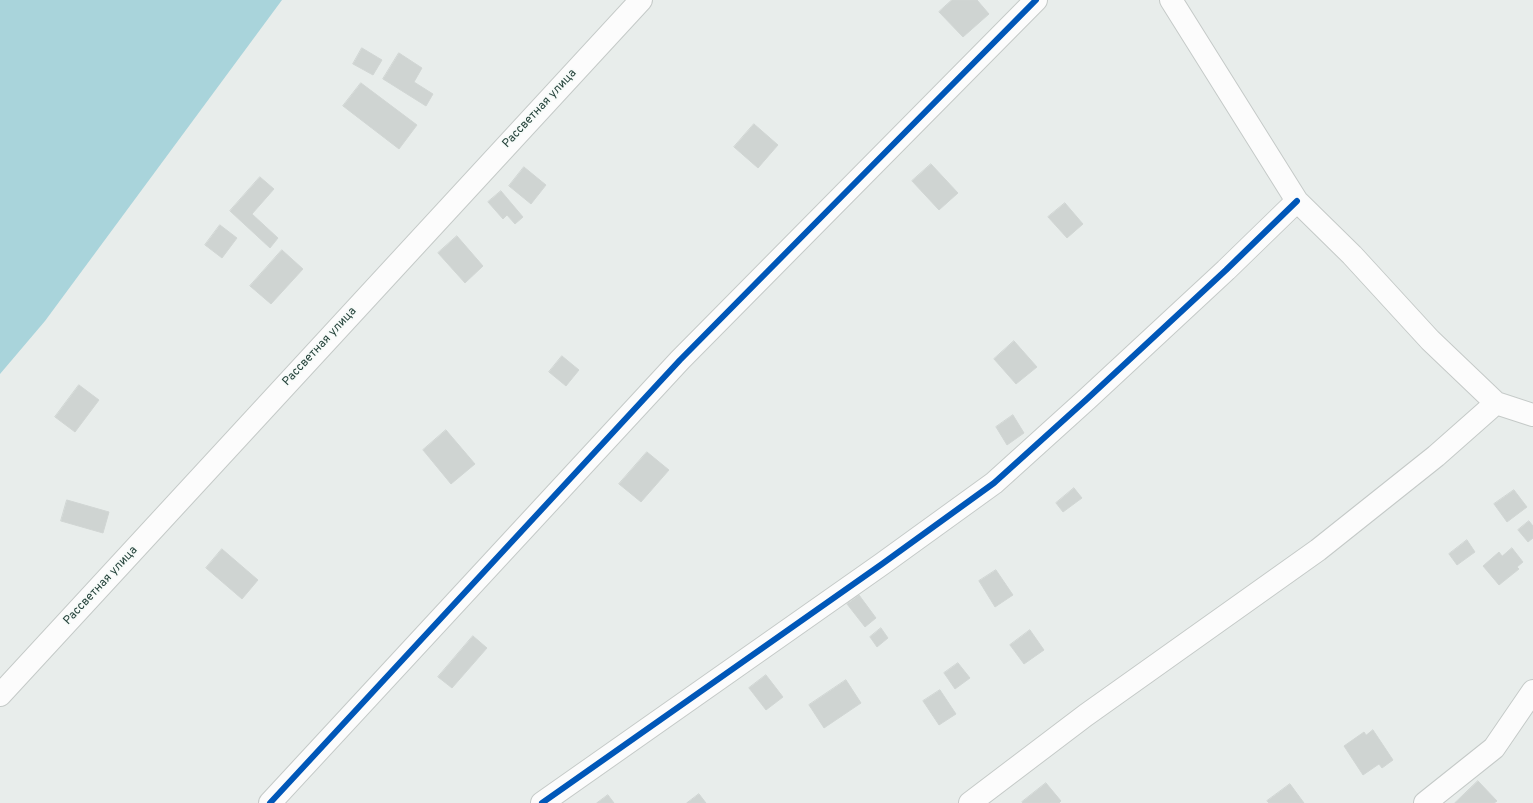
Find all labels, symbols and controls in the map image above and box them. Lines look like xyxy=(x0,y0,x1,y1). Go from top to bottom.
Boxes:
street label: Рассветная улица xyxy=(500,67,580,151)
street label: Рассветная улица xyxy=(280,305,360,389)
street label: Рассветная улица xyxy=(61,544,141,628)

